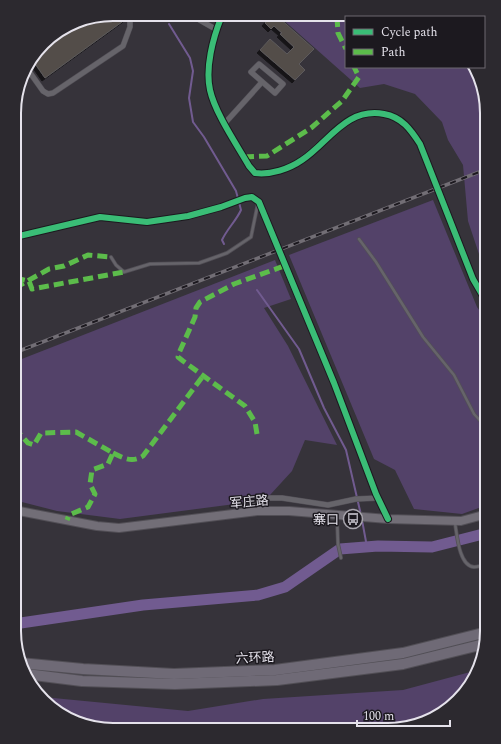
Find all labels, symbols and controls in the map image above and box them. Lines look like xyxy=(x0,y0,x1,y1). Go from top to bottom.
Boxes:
legend xyxy=(345,16,485,68)
text: Cycle path xyxy=(381,23,438,42)
text: Path xyxy=(381,43,406,62)
street label: 军庄路 xyxy=(229,490,269,514)
bus stop icon: 寨口 xyxy=(342,508,364,530)
place label: 寨口 xyxy=(313,510,339,530)
street label: 六环路 xyxy=(235,647,275,669)
scale bar xyxy=(357,702,450,728)
text: 100 m xyxy=(363,707,394,726)

